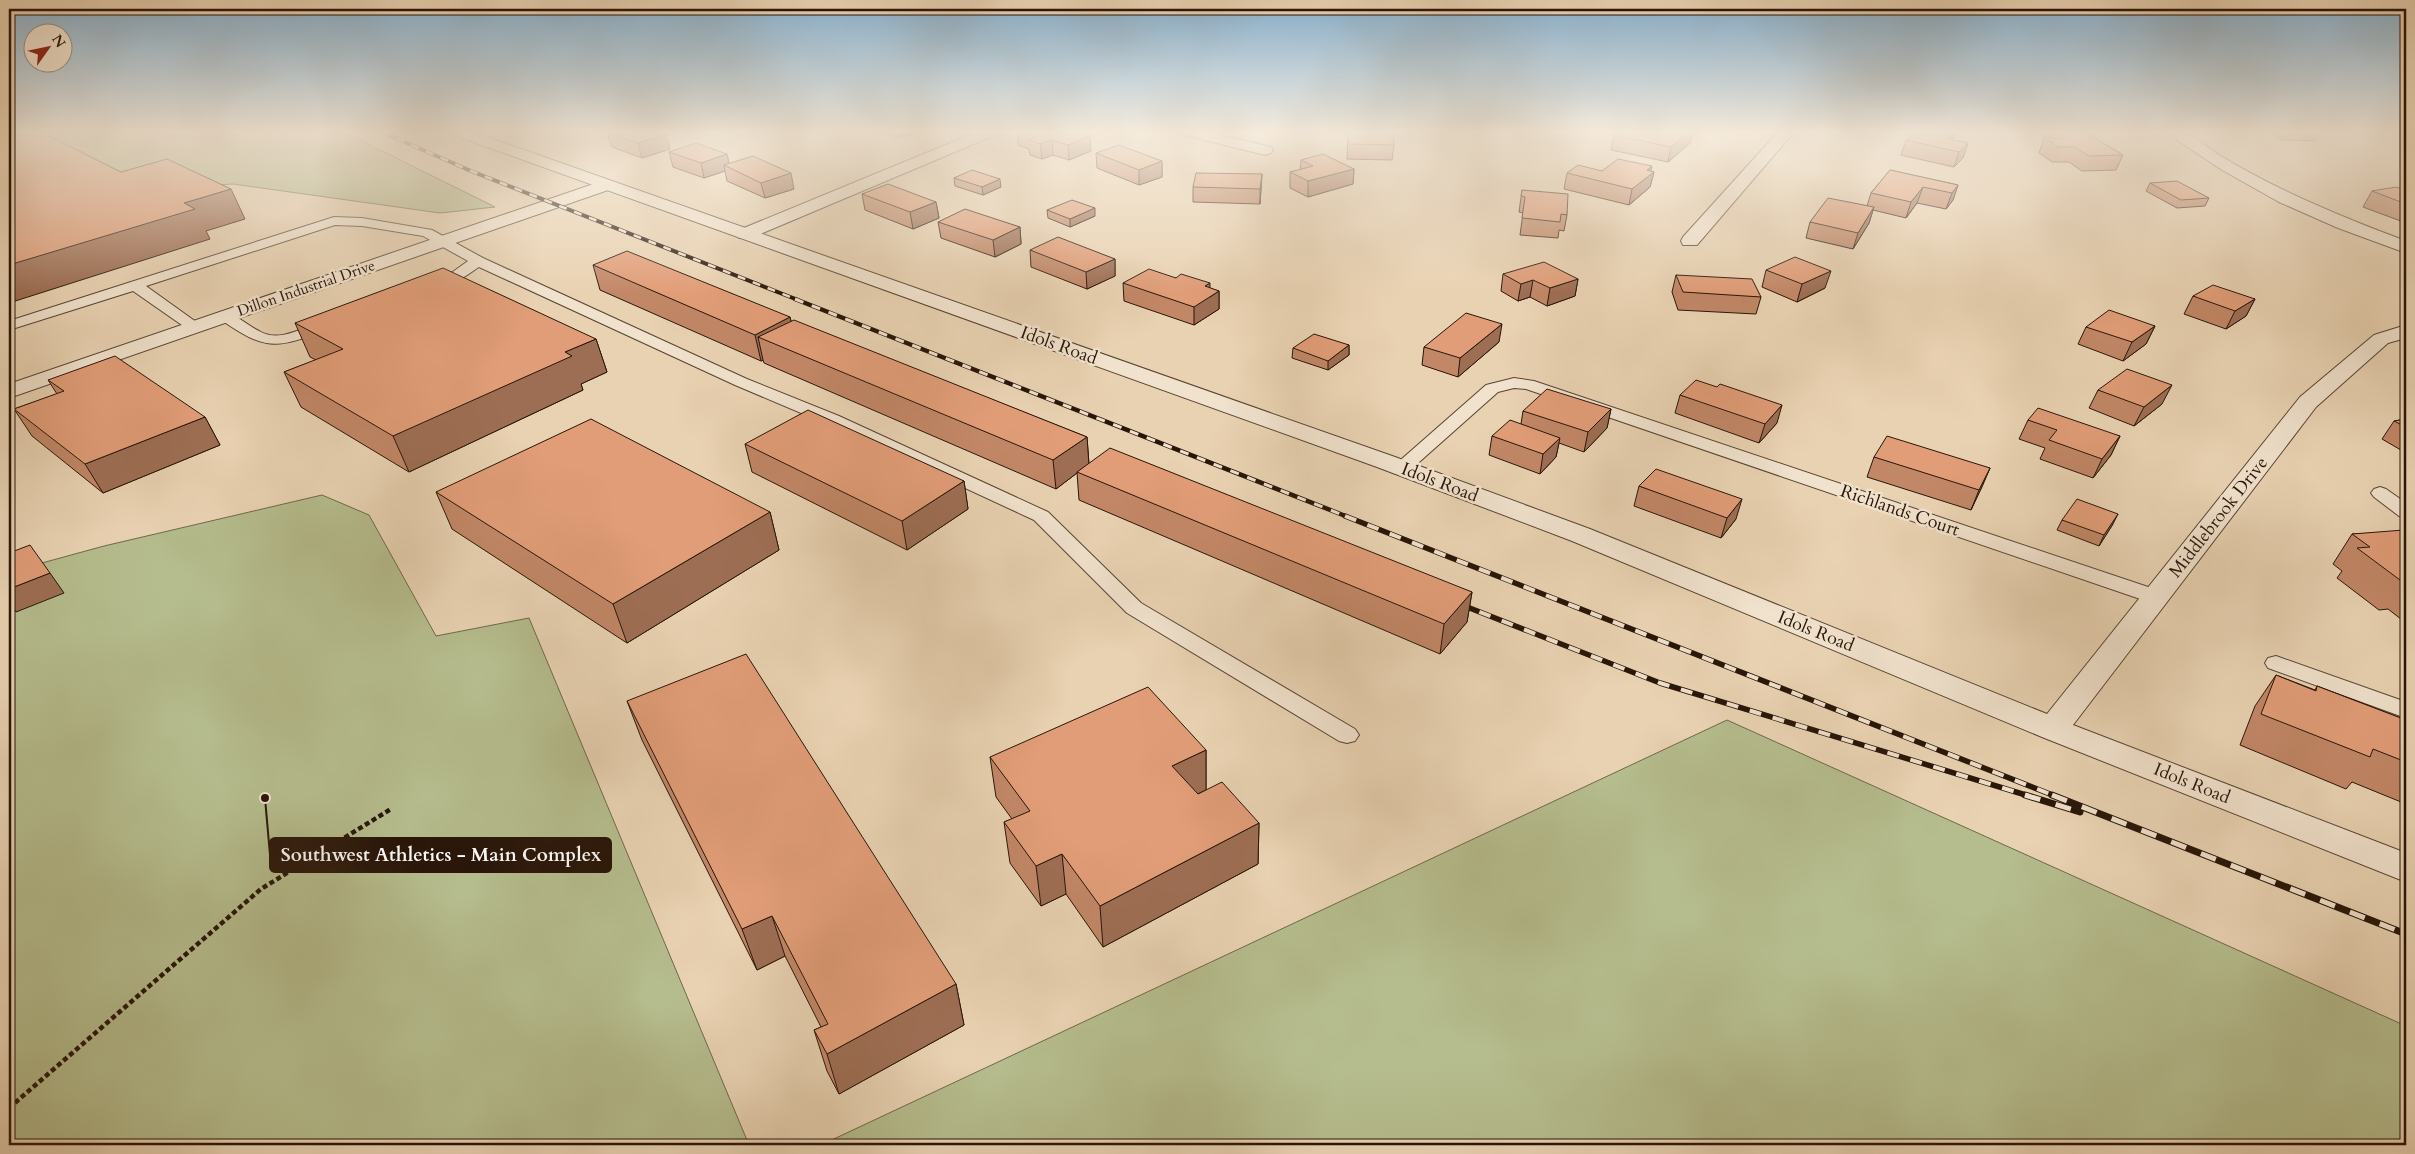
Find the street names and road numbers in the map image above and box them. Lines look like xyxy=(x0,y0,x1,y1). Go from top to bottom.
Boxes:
street label: Dillon Industrial Drive xyxy=(234,255,378,321)
street label: Idols Road xyxy=(1017,320,1101,371)
street label: Middlebrook Drive xyxy=(2163,451,2274,583)
street label: Idols Road xyxy=(1398,456,1482,509)
street label: Richlands Court xyxy=(1837,478,1963,543)
street label: Idols Road xyxy=(1774,605,1858,658)
street label: Idols Road xyxy=(2150,757,2234,810)

